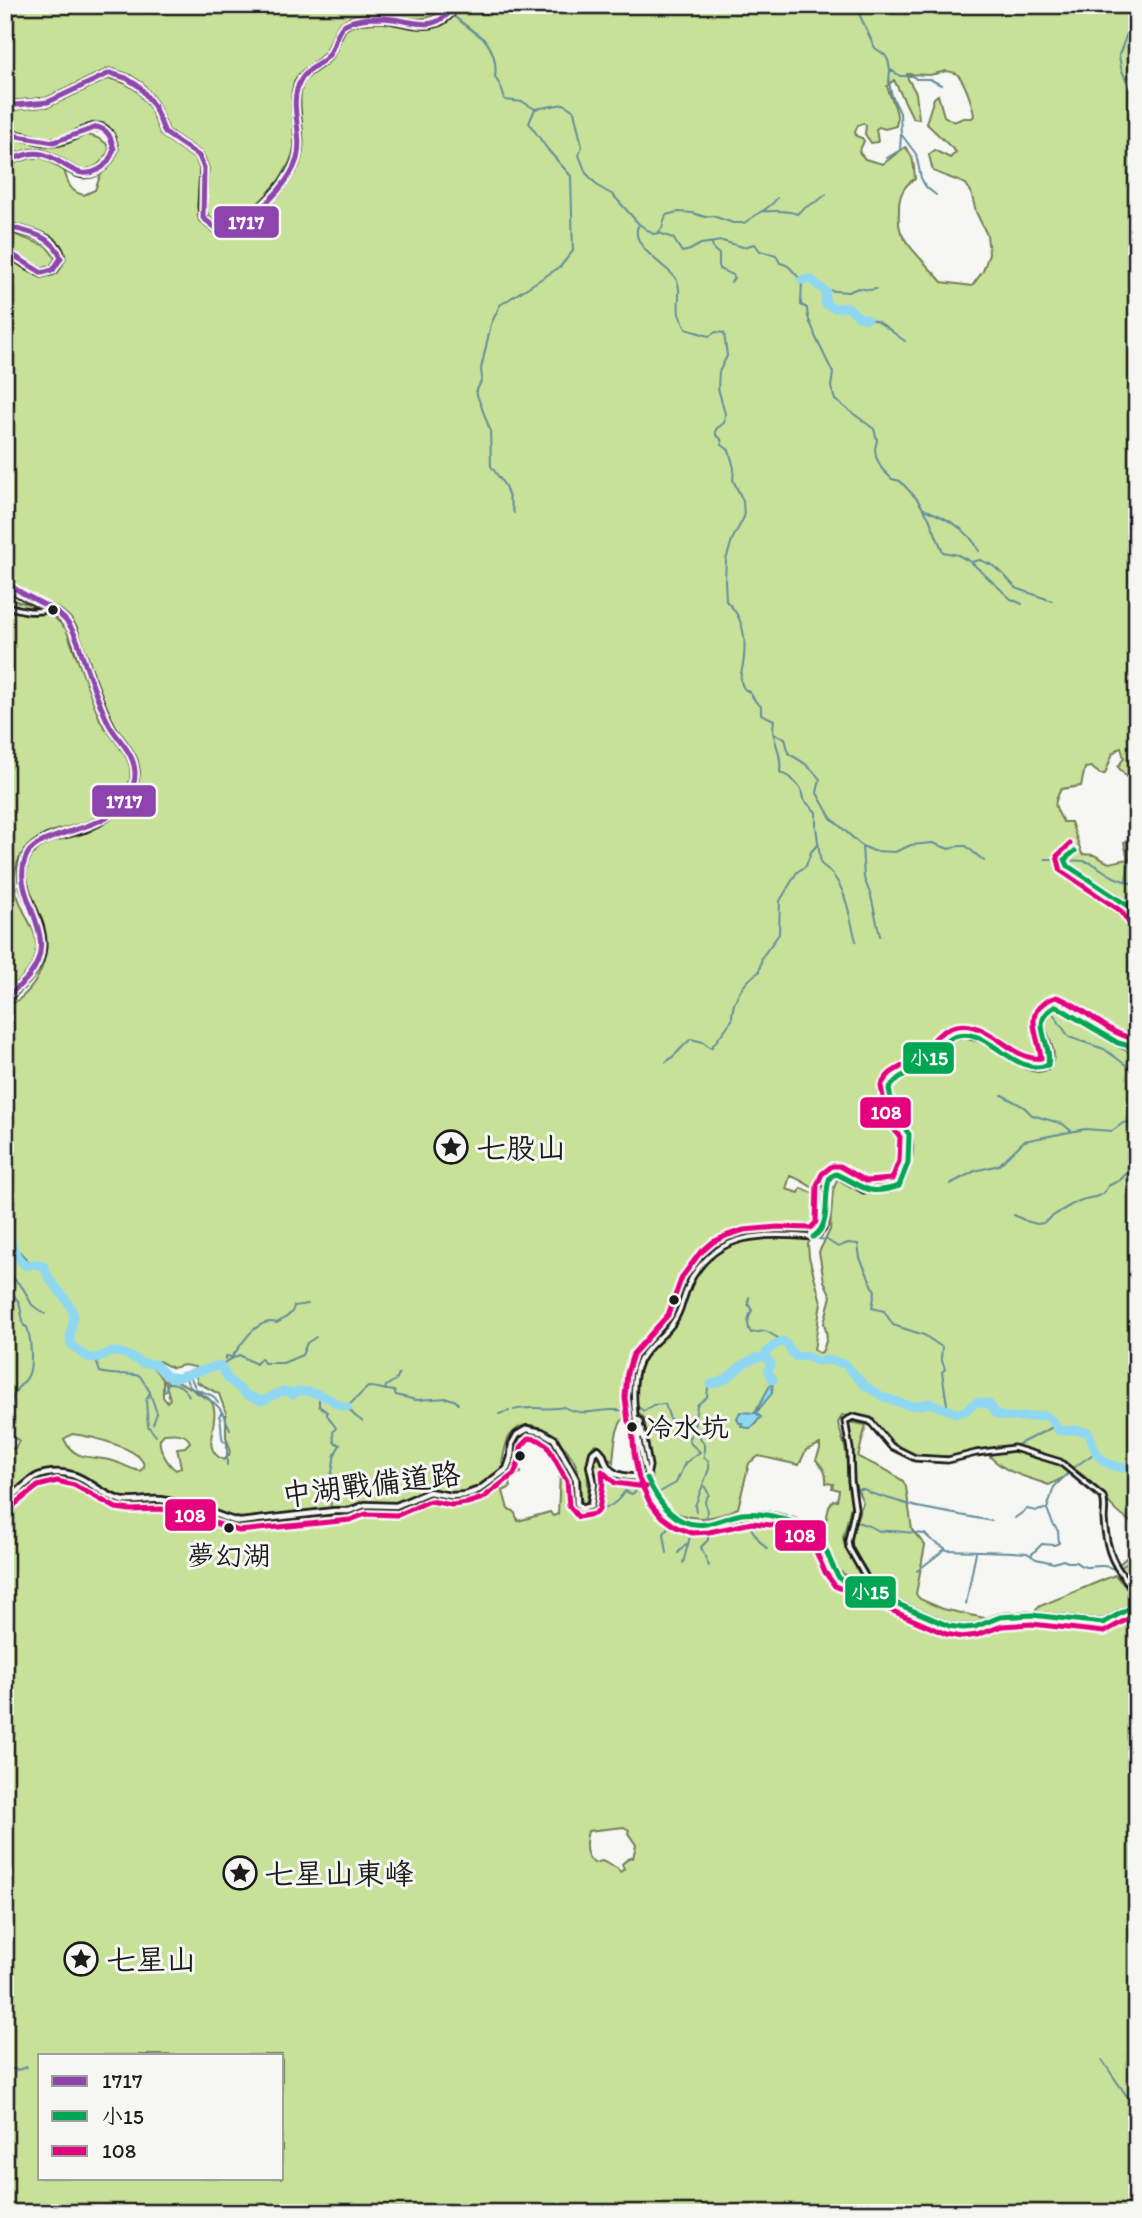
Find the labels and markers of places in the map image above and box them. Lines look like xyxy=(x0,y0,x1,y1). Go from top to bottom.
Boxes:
unlabelled marker xyxy=(46,603,60,617)
place icon: 七股山 xyxy=(432,1128,470,1166)
place label: 七股山 xyxy=(476,1129,566,1166)
unlabelled marker xyxy=(667,1293,681,1307)
place label: 冷水坑 xyxy=(645,1410,729,1444)
marker: 冷水坑 xyxy=(625,1420,639,1434)
unlabelled marker xyxy=(513,1449,527,1463)
marker: 夢幻湖 xyxy=(222,1521,236,1535)
place label: 夢幻湖 xyxy=(187,1538,271,1572)
place icon: 七星山東峰 xyxy=(221,1854,259,1892)
place label: 七星山東峰 xyxy=(264,1855,414,1892)
place icon: 七星山 xyxy=(62,1940,100,1978)
place label: 七星山 xyxy=(106,1941,196,1978)

